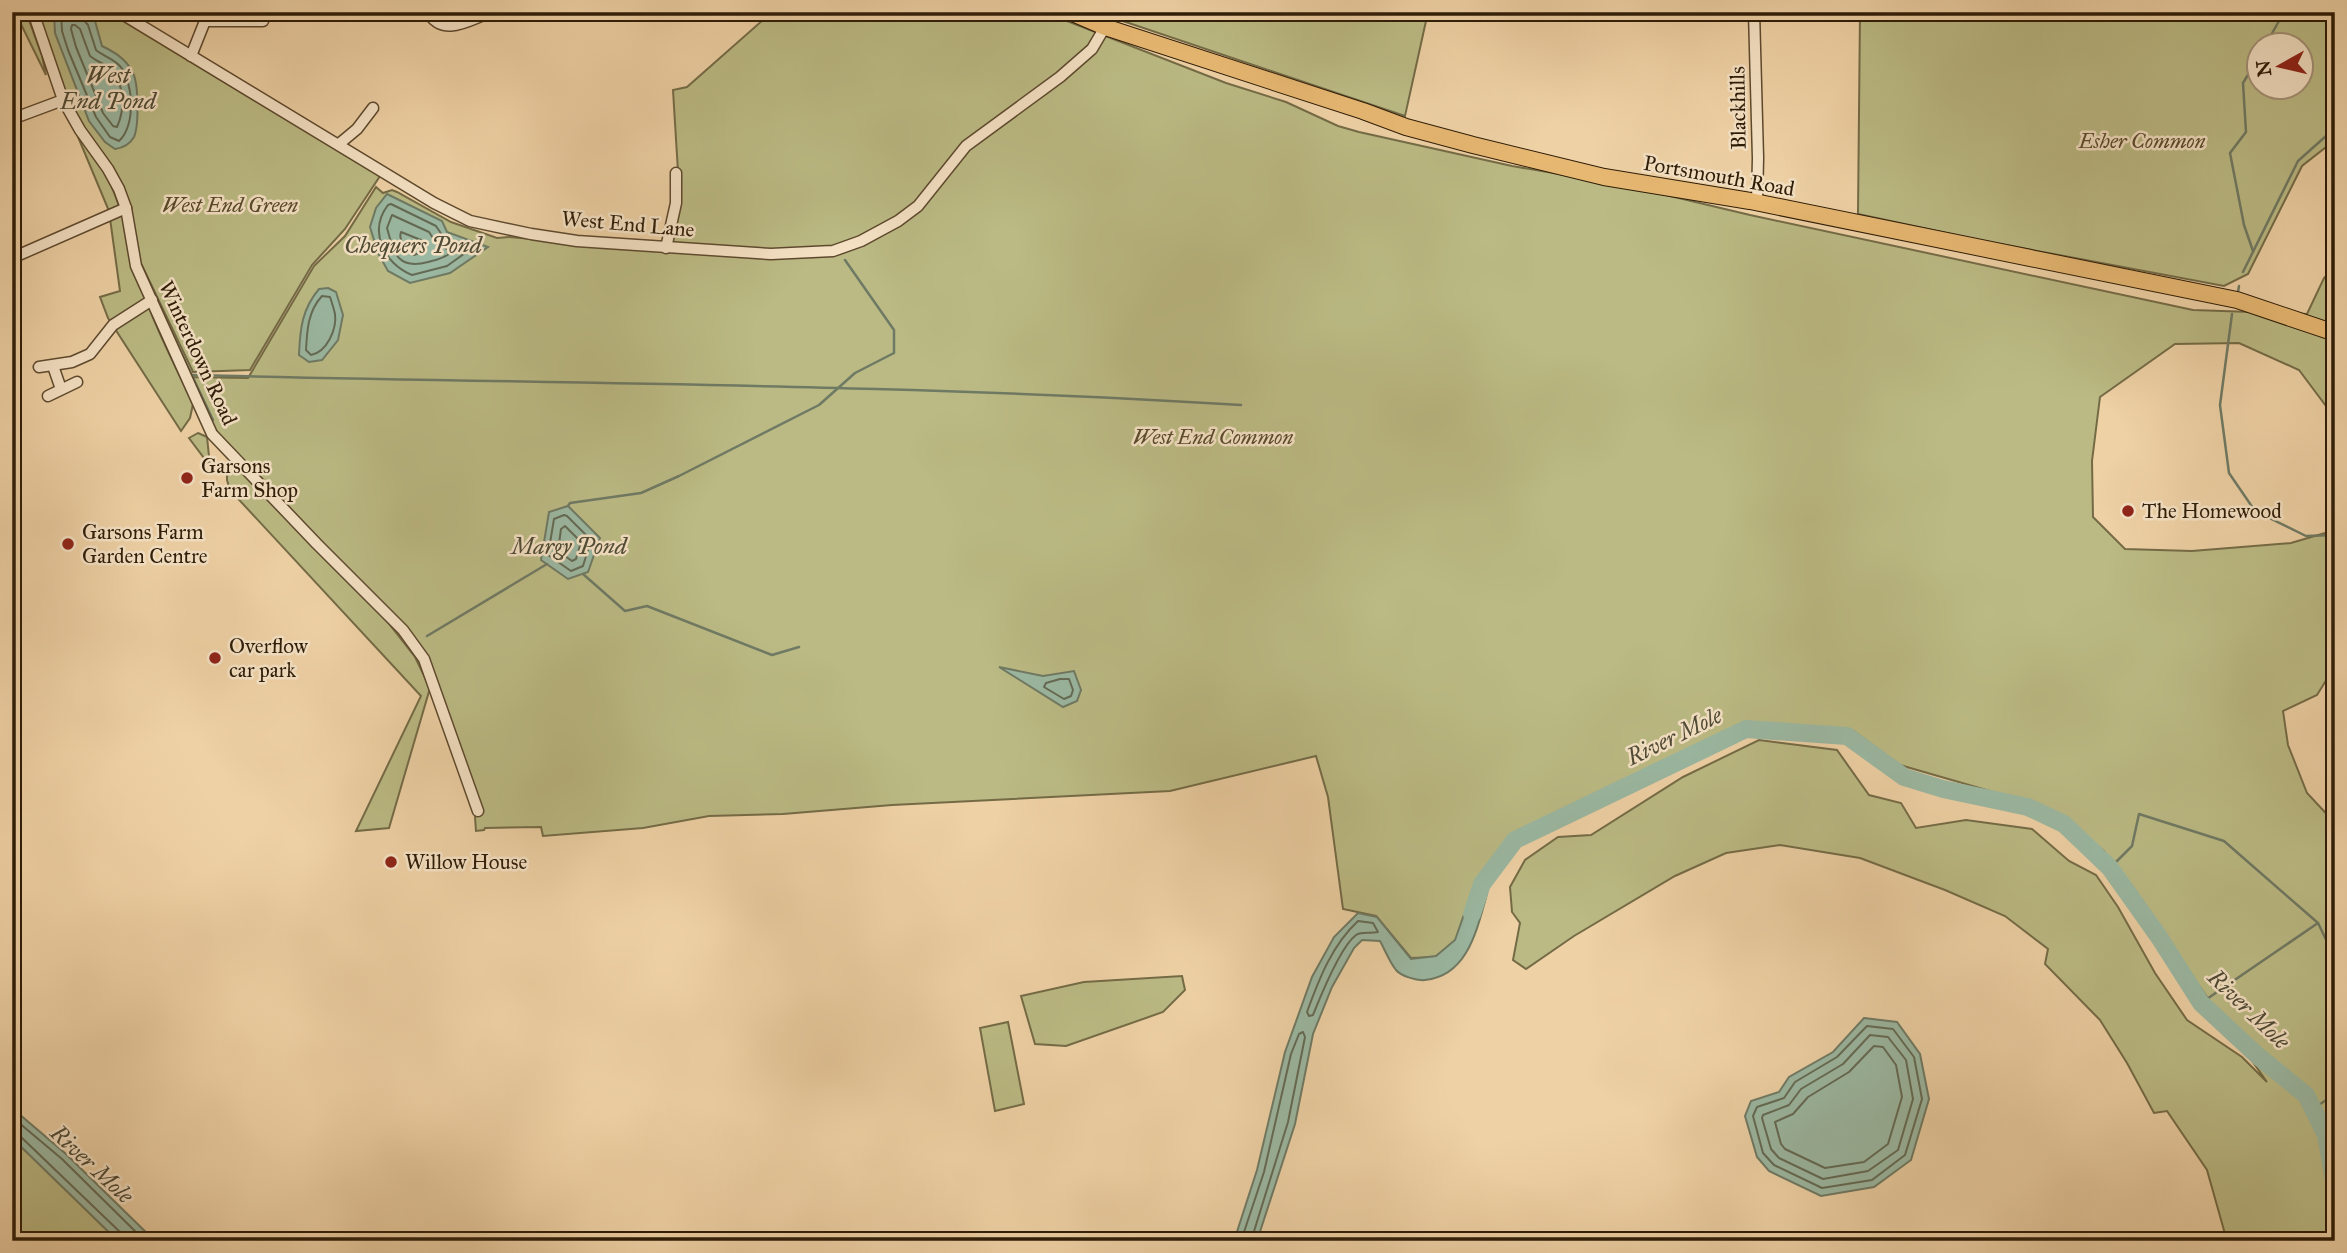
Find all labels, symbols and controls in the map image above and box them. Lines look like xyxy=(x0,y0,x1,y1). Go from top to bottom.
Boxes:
north arrow xyxy=(2246,32,2316,102)
text: N xyxy=(2251,59,2276,78)
water label: West End Pond xyxy=(59,61,158,115)
street label: Blackhills xyxy=(1724,66,1752,150)
park label: Esher Common xyxy=(2077,128,2206,154)
street label: Portsmouth Road xyxy=(1641,150,1797,202)
park label: West End Green xyxy=(162,192,298,218)
street label: West End Lane xyxy=(560,205,696,243)
water label: Chequers Pond xyxy=(344,231,484,259)
street label: Winterdown Road xyxy=(153,277,243,430)
park label: West End Common xyxy=(1133,424,1293,450)
place label: Garsons Farm Shop xyxy=(201,453,298,503)
marker: Garsons Farm Shop xyxy=(179,470,195,486)
place label: The Homewood xyxy=(2142,498,2282,524)
marker: The Homewood xyxy=(2120,503,2136,519)
place label: Garsons Farm Garden Centre xyxy=(82,519,208,569)
water label: Margy Pond xyxy=(509,532,629,560)
marker: Garsons Farm Garden Centre xyxy=(60,536,76,552)
place label: Overflow car park xyxy=(229,633,308,683)
marker: Overflow car park xyxy=(207,650,223,666)
water label: River Mole xyxy=(1621,701,1727,772)
place label: Willow House xyxy=(405,849,527,875)
marker: Willow House xyxy=(383,854,399,870)
water label: River Mole xyxy=(2202,963,2296,1055)
water label: River Mole xyxy=(44,1118,139,1210)

